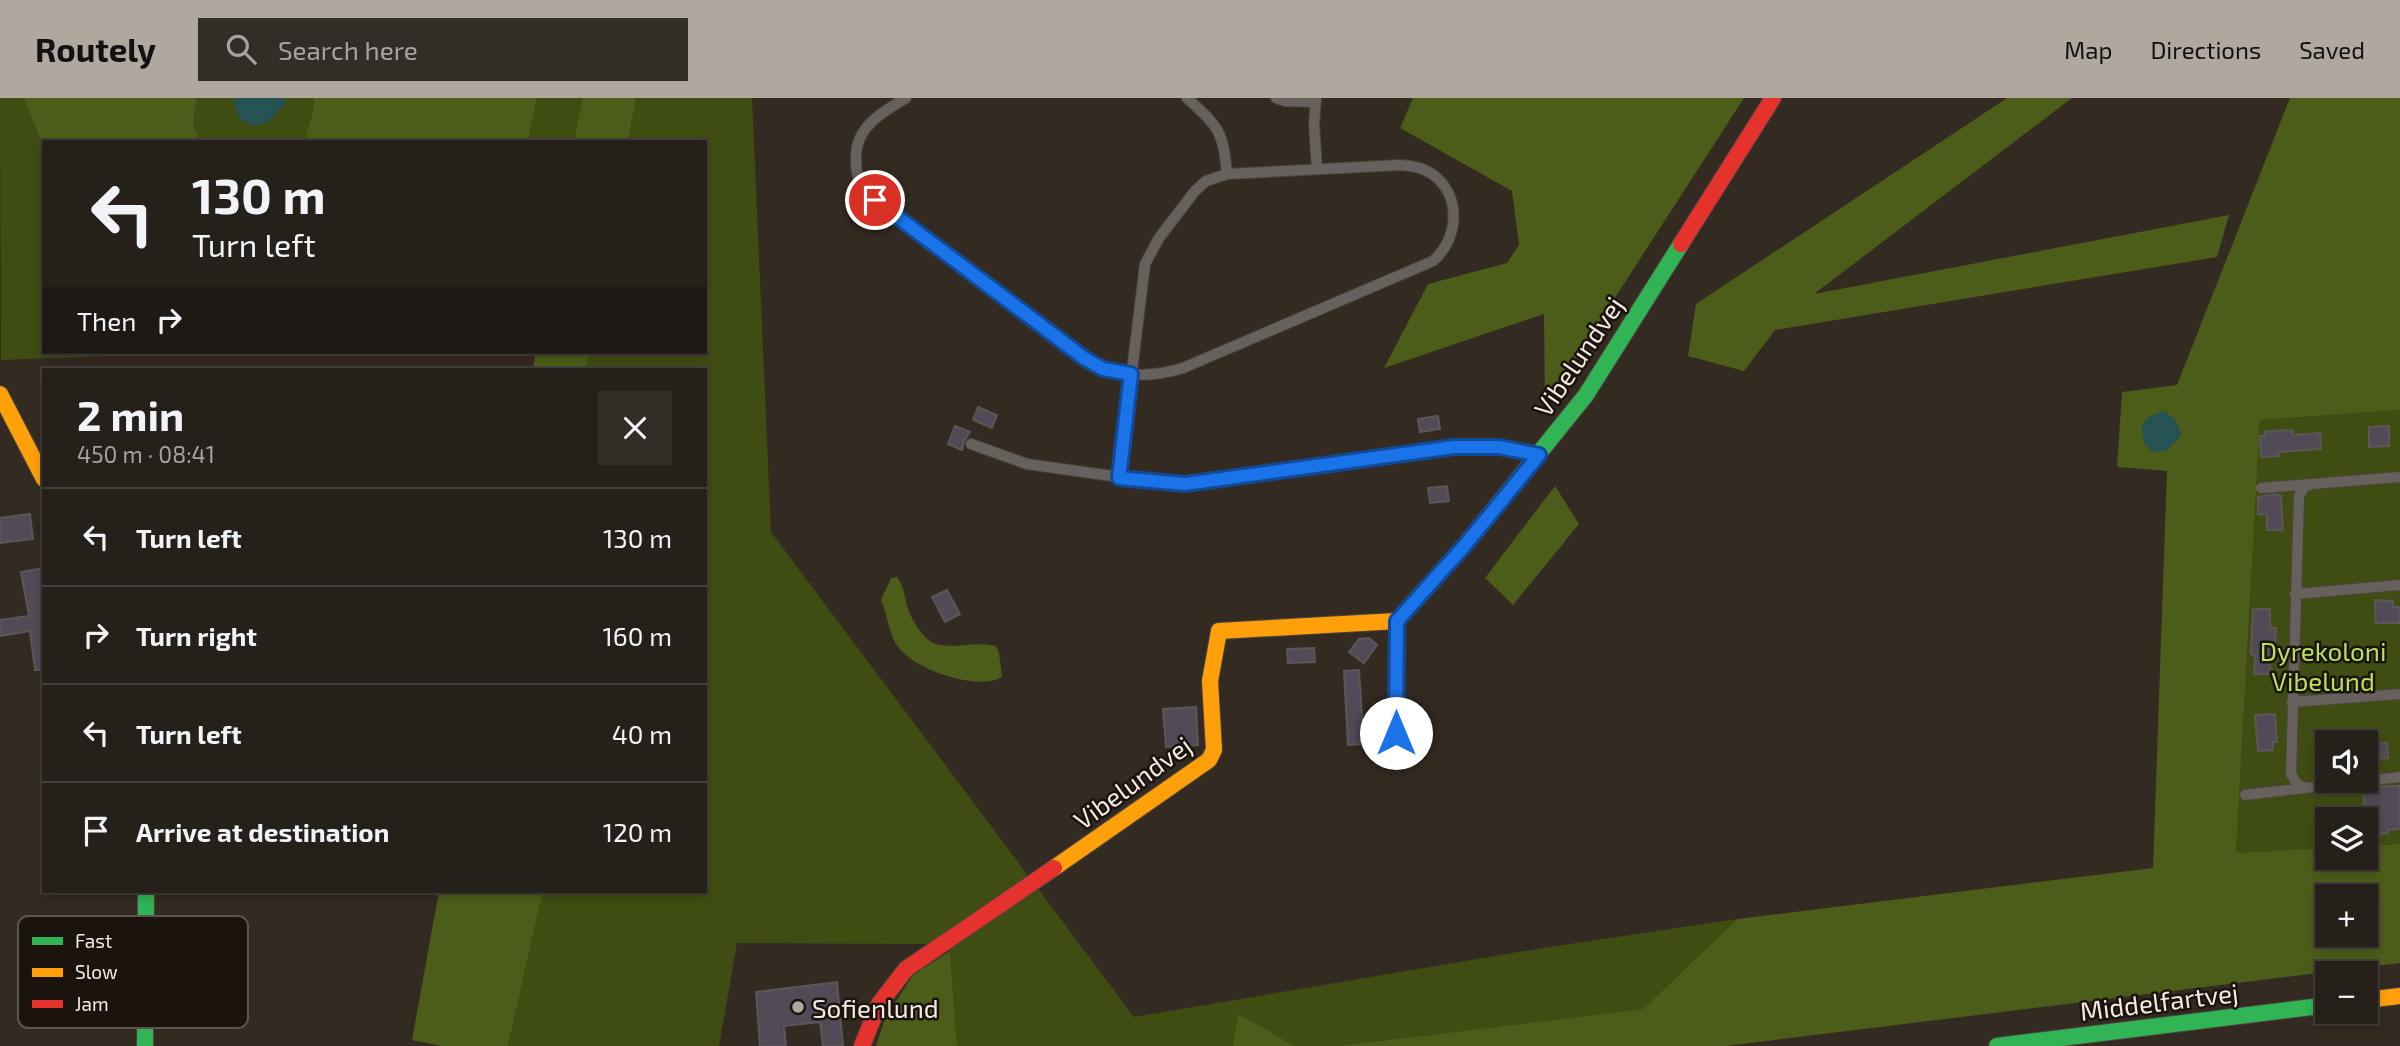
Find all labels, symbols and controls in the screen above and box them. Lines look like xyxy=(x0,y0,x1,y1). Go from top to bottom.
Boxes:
search box xyxy=(198,18,688,81)
text: Routely xyxy=(35,29,156,69)
icon: search xyxy=(222,30,260,68)
text: Search here xyxy=(278,34,418,65)
text: Map xyxy=(2064,35,2112,64)
text: Directions xyxy=(2150,35,2261,64)
text: Saved xyxy=(2299,35,2365,64)
text: 130 m xyxy=(192,165,326,224)
icon: left xyxy=(77,168,168,259)
pin xyxy=(845,170,905,230)
icon: arrive xyxy=(856,181,894,219)
text: Turn left xyxy=(192,225,316,263)
street label: Vibelundvej xyxy=(1527,290,1629,422)
icon: right xyxy=(150,301,188,339)
text: Then xyxy=(77,305,136,336)
text: 2 min xyxy=(77,389,184,439)
button: close xyxy=(598,391,672,465)
text: 450 m · 08:41 xyxy=(77,440,215,468)
icon: left xyxy=(77,518,115,556)
text: Turn left xyxy=(136,522,242,553)
text: 130 m xyxy=(603,522,672,553)
icon: right xyxy=(77,616,115,654)
text: Turn right xyxy=(136,620,257,651)
text: 160 m xyxy=(603,620,672,651)
park label: Dyrekoloni Vibelund xyxy=(2260,635,2386,696)
position arrow xyxy=(1359,696,1433,770)
icon: left xyxy=(77,714,115,752)
text: Turn left xyxy=(136,718,242,749)
text: 40 m xyxy=(612,718,672,749)
street label: Vibelundvej xyxy=(1067,729,1197,835)
map controls xyxy=(2315,730,2378,1024)
button: sound xyxy=(2315,730,2378,793)
button: layers xyxy=(2315,807,2378,870)
icon: arrive xyxy=(77,812,115,850)
text: Arrive at destination xyxy=(136,816,389,847)
text: 120 m xyxy=(603,816,672,847)
button: + xyxy=(2315,884,2378,947)
legend xyxy=(18,916,248,1028)
text: Fast xyxy=(75,929,112,952)
text: Slow xyxy=(75,960,118,983)
button: − xyxy=(2315,961,2378,1024)
street label: Middelfartvej xyxy=(2078,976,2240,1026)
text: Jam xyxy=(75,992,109,1015)
place label: Sofienlund xyxy=(812,992,939,1023)
marker: Sofienlund xyxy=(790,999,806,1015)

